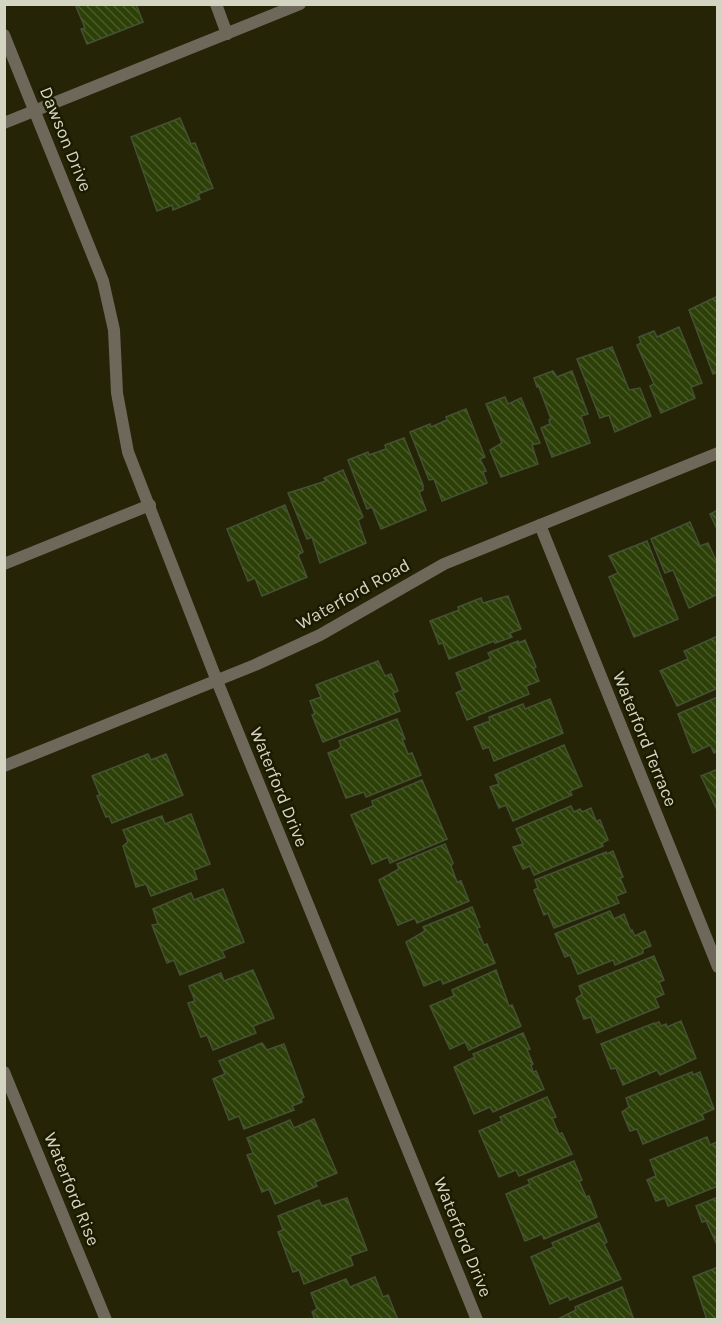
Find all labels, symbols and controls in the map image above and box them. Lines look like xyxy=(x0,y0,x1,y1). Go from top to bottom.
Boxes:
street label: Dawson Drive xyxy=(35,83,97,195)
street label: Waterford Road xyxy=(292,554,414,634)
street label: Waterford Terrace xyxy=(608,668,682,810)
street label: Waterford Drive xyxy=(245,724,313,850)
street label: Waterford Rise xyxy=(39,1129,105,1249)
street label: Waterford Drive xyxy=(429,1174,497,1300)

